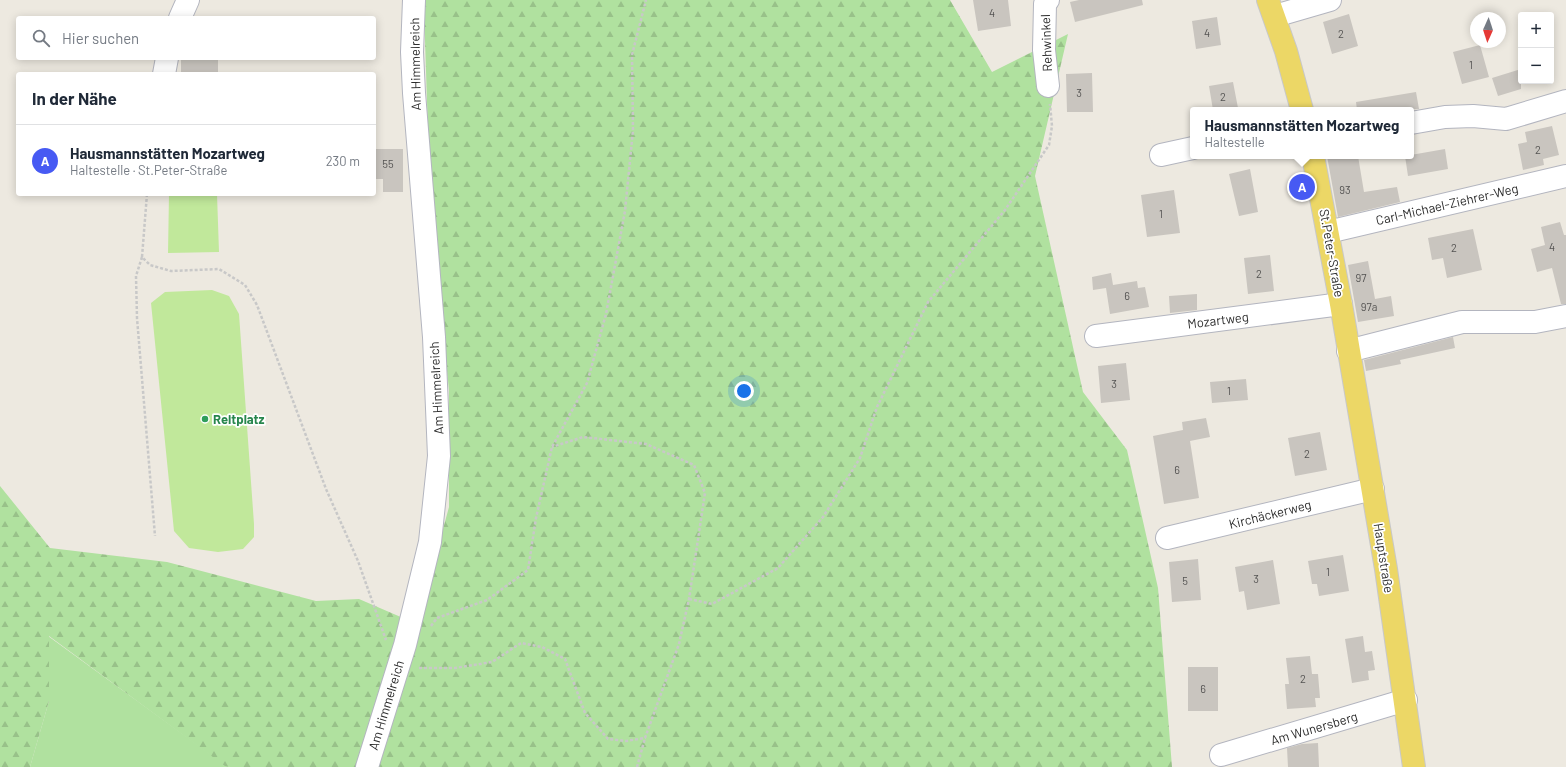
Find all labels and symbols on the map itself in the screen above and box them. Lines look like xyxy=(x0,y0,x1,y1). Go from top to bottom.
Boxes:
house number: 4 xyxy=(989,6,995,19)
north arrow xyxy=(1470,12,1506,48)
street label: Rehwinkel xyxy=(1037,14,1055,72)
street label: Am Himmelreich xyxy=(406,17,424,111)
house number: 4 xyxy=(1204,26,1210,39)
house number: 2 xyxy=(1338,27,1344,40)
house number: 1 xyxy=(1469,58,1473,71)
house number: 3 xyxy=(1076,86,1082,99)
house number: 2 xyxy=(1220,90,1226,103)
house number: 2 xyxy=(1535,143,1541,156)
house number: 55 xyxy=(382,157,394,170)
pin: A xyxy=(1289,172,1315,202)
street label: Carl-Michael-Ziehrer-Weg xyxy=(1374,180,1520,228)
house number: 93 xyxy=(1339,183,1351,196)
house number: 1 xyxy=(1159,207,1163,220)
street label: St.Peter-Straße xyxy=(1316,208,1348,298)
house number: 4 xyxy=(1549,240,1555,253)
house number: 2 xyxy=(1451,241,1457,254)
house number: 2 xyxy=(1256,267,1262,280)
house number: 97 xyxy=(1356,271,1366,284)
house number: 6 xyxy=(1124,289,1130,302)
house number: 97a xyxy=(1361,300,1377,313)
street label: Mozartweg xyxy=(1187,308,1250,332)
street label: Am Himmelreich xyxy=(426,341,446,435)
house number: 3 xyxy=(1111,377,1117,390)
your location xyxy=(734,381,754,401)
house number: 1 xyxy=(1227,384,1231,397)
place label: Reitplatz xyxy=(213,411,264,427)
marker: Reitplatz xyxy=(200,414,210,424)
house number: 2 xyxy=(1304,447,1310,460)
house number: 6 xyxy=(1174,463,1180,476)
street label: Kirchäckerweg xyxy=(1227,496,1313,532)
street label: Hauptstraße xyxy=(1371,522,1397,594)
house number: 1 xyxy=(1326,565,1330,578)
house number: 3 xyxy=(1253,572,1259,585)
house number: 5 xyxy=(1182,574,1188,587)
street label: Am Himmelreich xyxy=(365,658,407,752)
house number: 2 xyxy=(1300,672,1306,685)
house number: 6 xyxy=(1200,682,1206,695)
street label: Am Wunersberg xyxy=(1269,708,1359,748)

